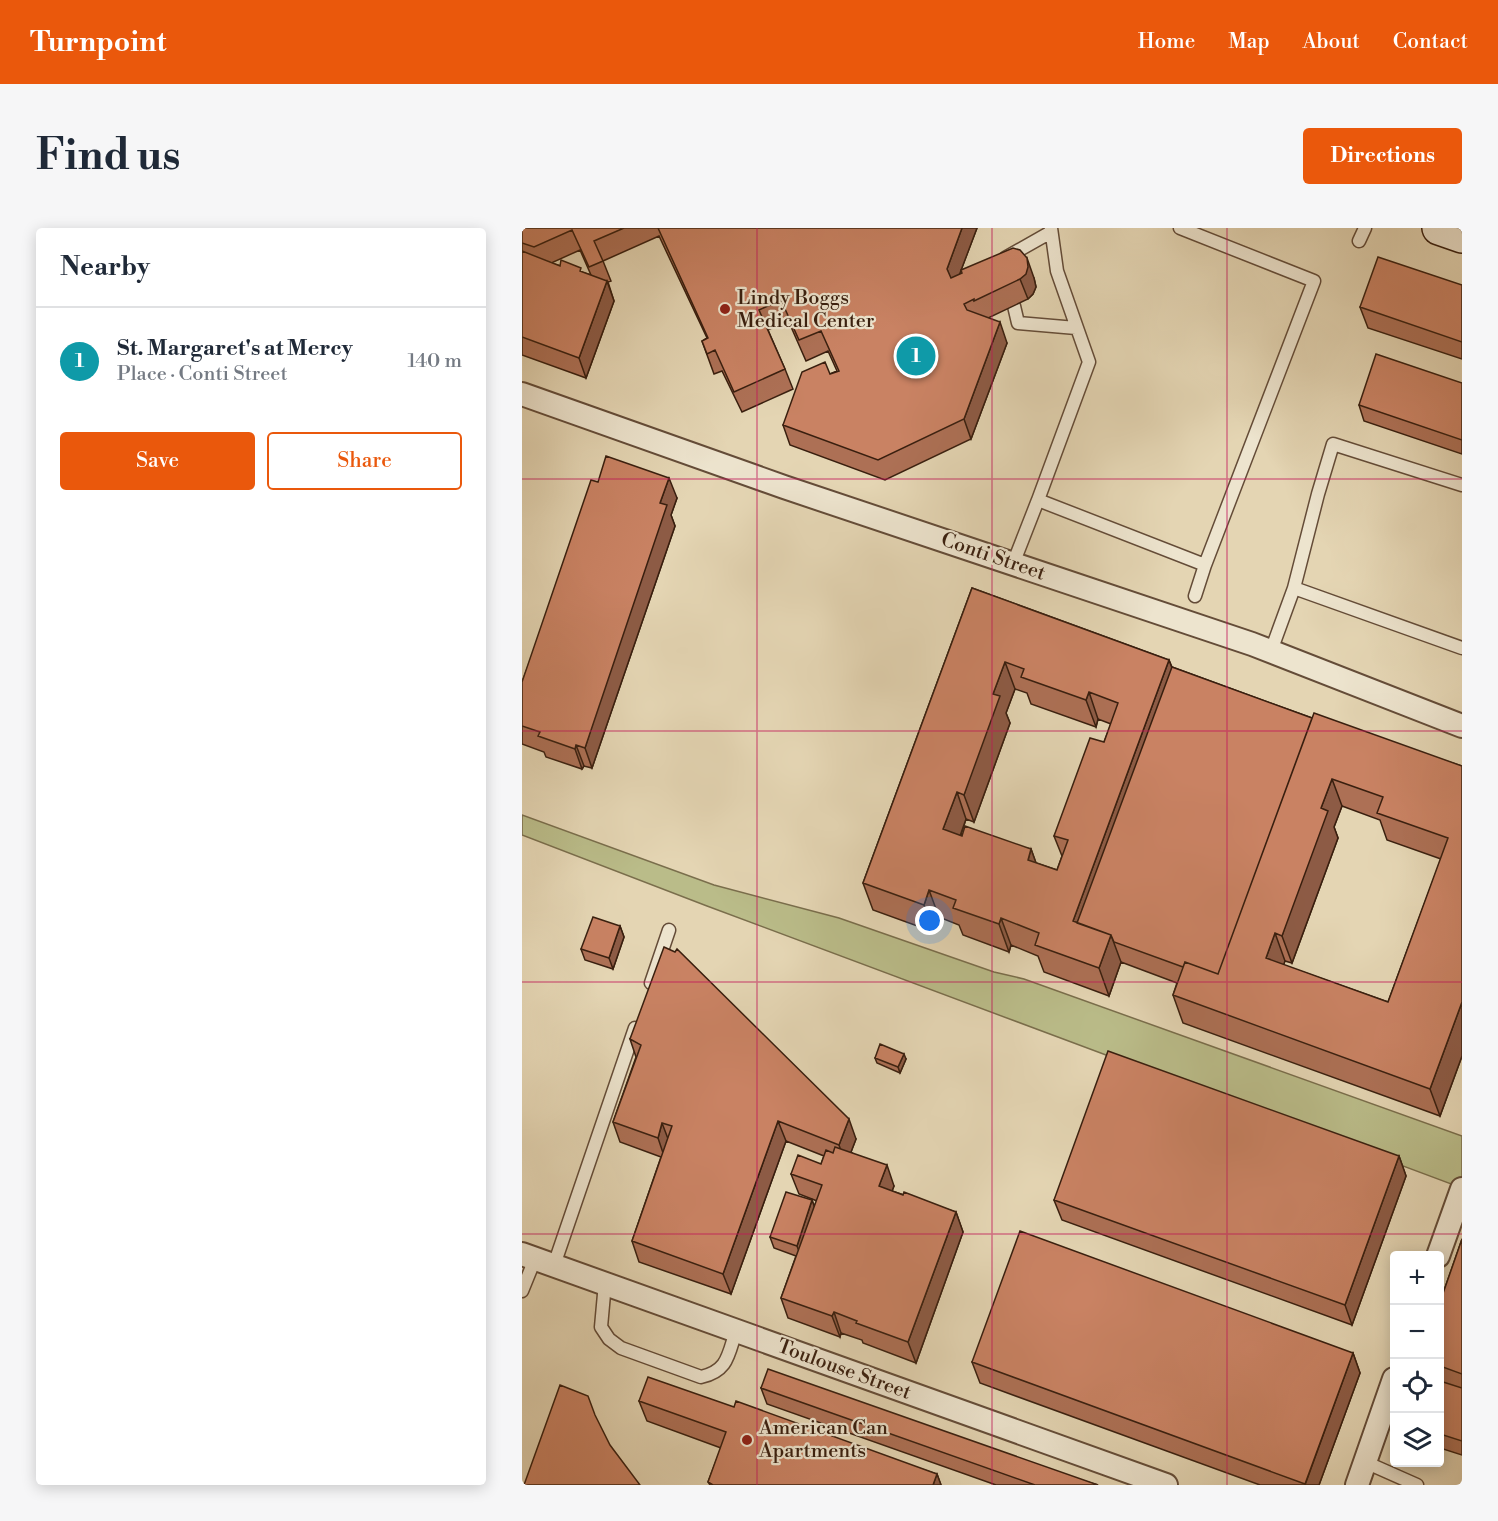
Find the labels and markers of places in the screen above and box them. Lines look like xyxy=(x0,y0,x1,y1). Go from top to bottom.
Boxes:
place label: Lindy Boggs Medical Center xyxy=(737,286,875,334)
marker: Lindy Boggs Medical Center xyxy=(718,302,732,316)
pin: 1 xyxy=(896,334,936,378)
place label: American Can Apartments xyxy=(758,1416,888,1464)
marker: American Can Apartments xyxy=(740,1433,754,1447)

